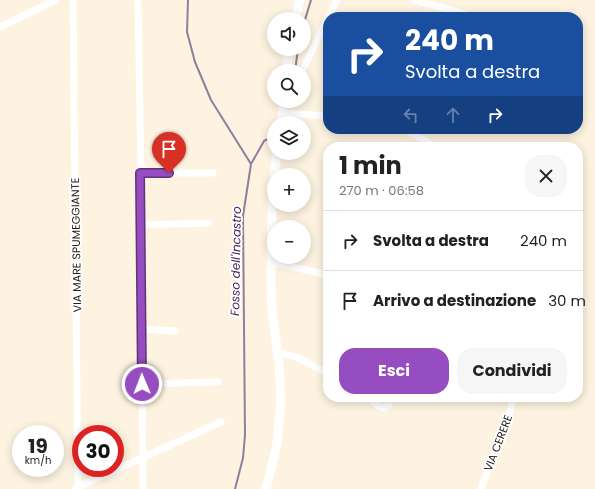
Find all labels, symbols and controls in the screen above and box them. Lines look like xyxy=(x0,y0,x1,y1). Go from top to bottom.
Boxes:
map controls xyxy=(267,12,311,264)
button: sound xyxy=(267,12,311,56)
text: 240 m xyxy=(405,21,494,60)
icon: right xyxy=(339,28,391,80)
text: Svolta a destra xyxy=(405,59,540,84)
button: search xyxy=(267,64,311,108)
icon: left xyxy=(400,104,422,126)
icon: ahead xyxy=(442,104,464,126)
icon: right xyxy=(484,104,506,126)
button: layers xyxy=(267,116,311,160)
pin xyxy=(152,132,186,173)
icon: arrive xyxy=(158,138,180,160)
text: 1 min xyxy=(339,149,402,182)
button: close xyxy=(525,155,567,197)
button: + xyxy=(267,168,311,212)
street label: VIA MARE SPUMEGGIANTE xyxy=(67,178,85,312)
text: 270 m · 06:58 xyxy=(339,181,424,200)
water label: Fosso dell'Incastro xyxy=(226,206,245,316)
button: − xyxy=(267,220,311,264)
icon: right xyxy=(339,230,361,252)
text: Svolta a destra xyxy=(373,230,489,251)
text: 240 m xyxy=(520,230,567,251)
icon: arrive xyxy=(339,290,361,312)
text: Arrivo a destinazione xyxy=(373,290,536,311)
text: 30 m xyxy=(548,290,586,311)
button: Esci xyxy=(339,348,449,394)
button: Condividi xyxy=(457,348,567,394)
position arrow xyxy=(121,363,163,405)
street label: VIA CERERE xyxy=(480,412,516,474)
speed limit sign: 30 xyxy=(72,425,124,477)
text: 19 xyxy=(28,432,48,460)
text: km/h xyxy=(25,453,51,468)

